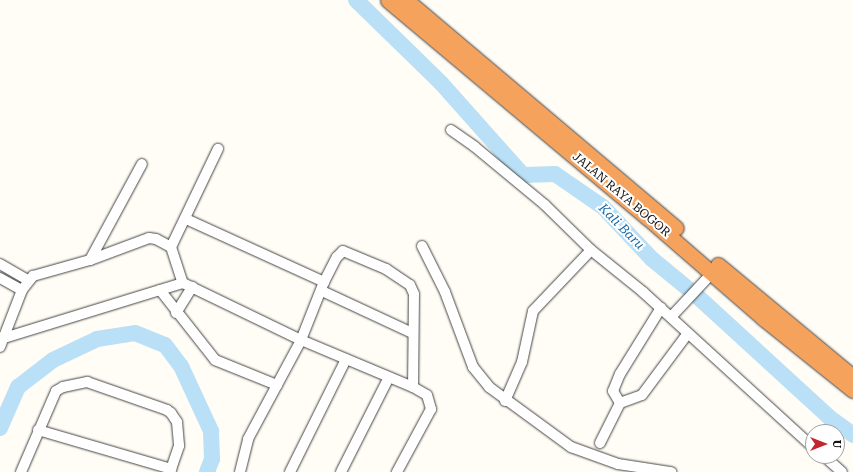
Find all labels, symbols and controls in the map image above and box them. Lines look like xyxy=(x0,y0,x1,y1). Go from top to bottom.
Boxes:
street label: JALAN RAYA BOGOR xyxy=(569,150,673,240)
water label: Kali Baru xyxy=(595,201,647,253)
north arrow xyxy=(805,424,845,464)
text: U xyxy=(830,440,843,448)

